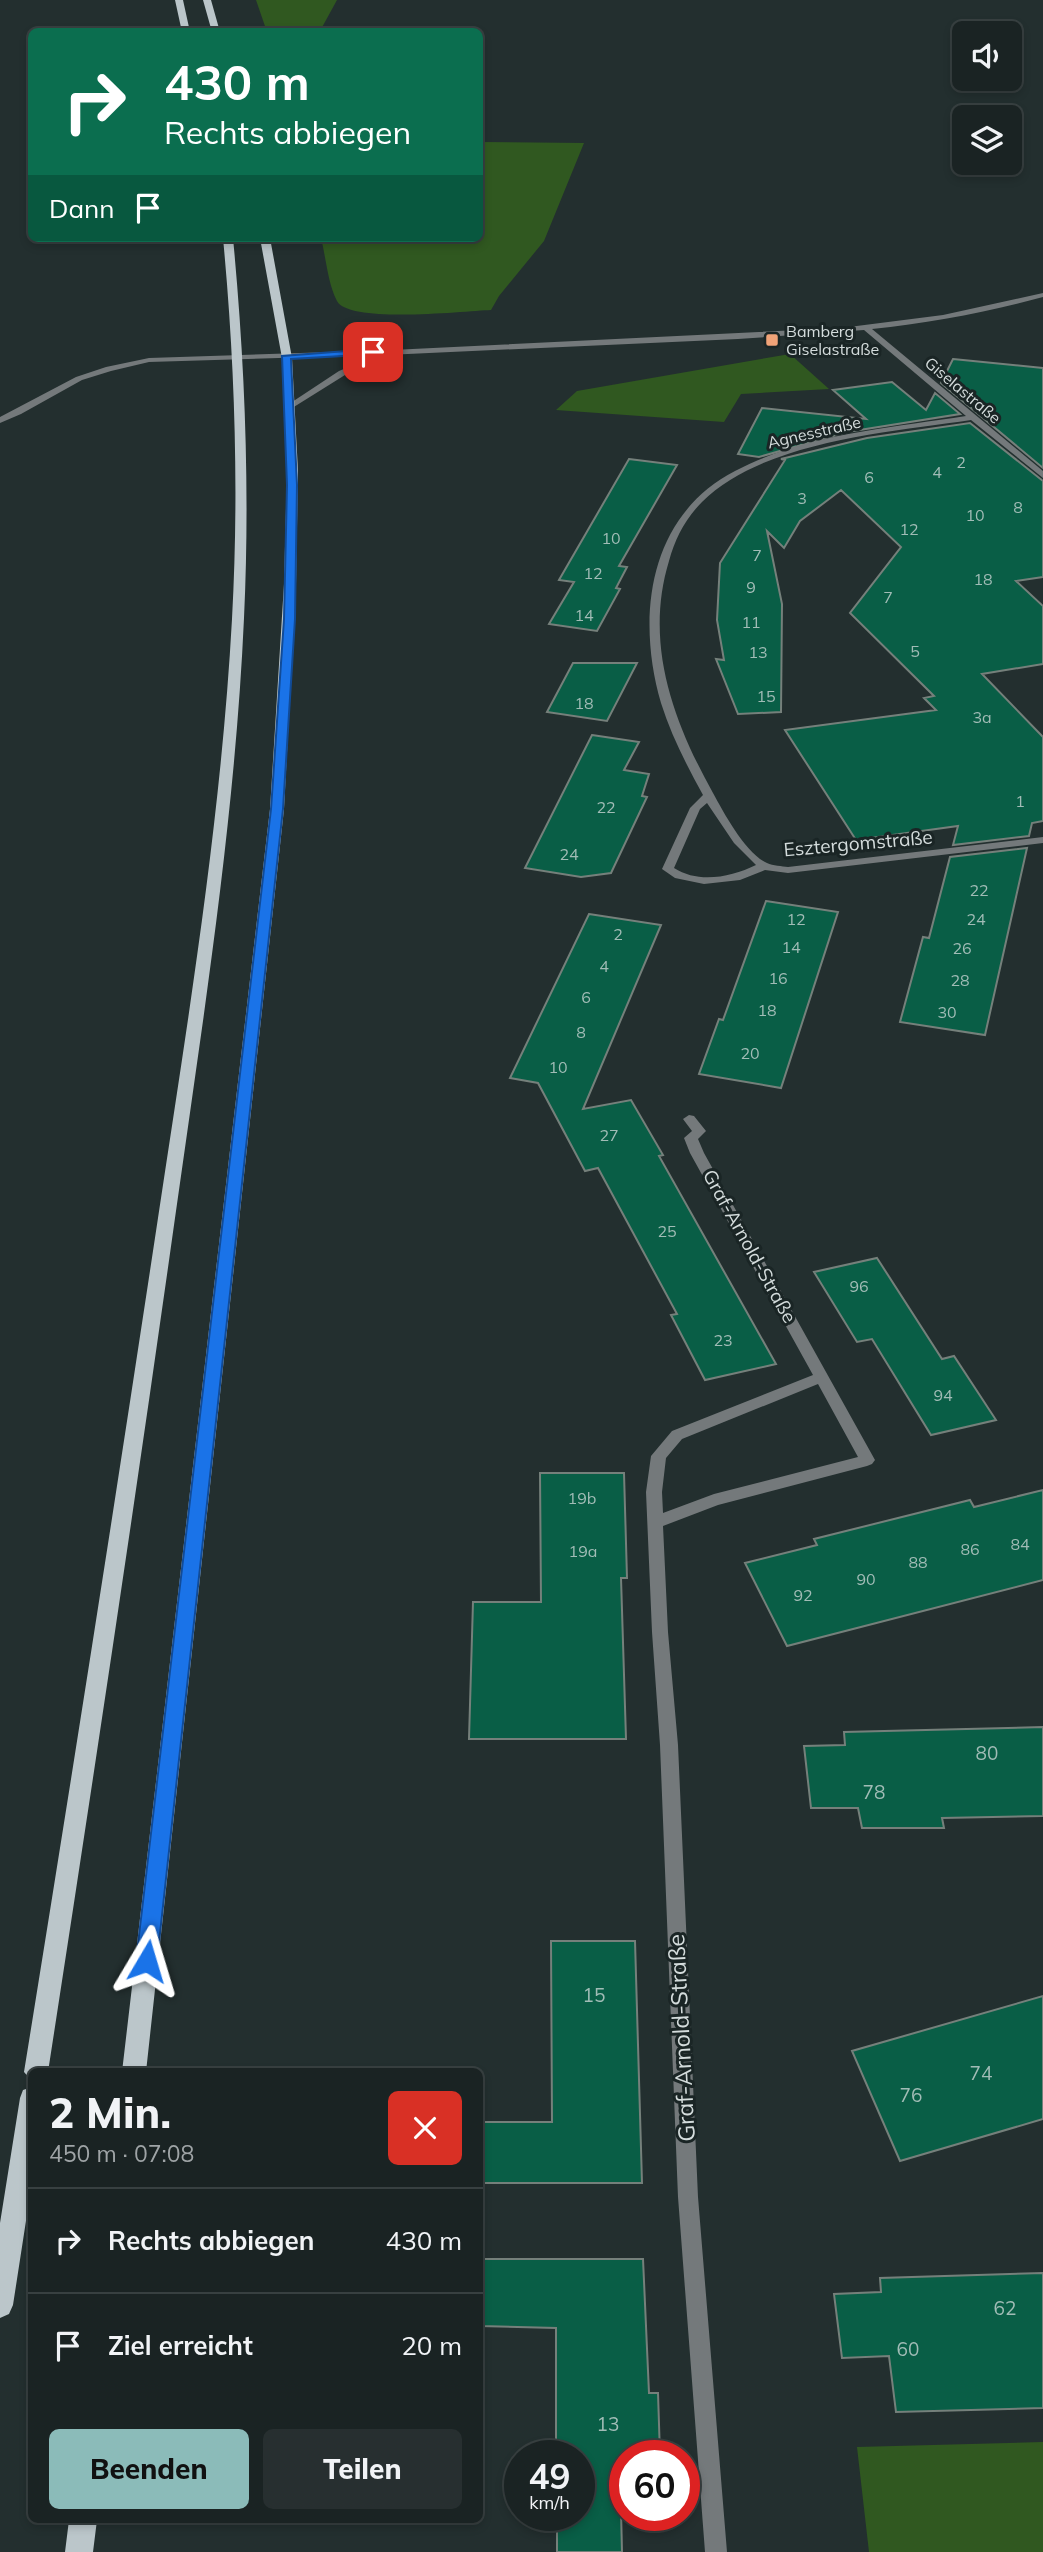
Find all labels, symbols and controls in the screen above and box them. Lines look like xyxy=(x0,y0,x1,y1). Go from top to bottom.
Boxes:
map controls xyxy=(952,21,1022,175)
button: sound xyxy=(952,21,1022,91)
text: 430 m xyxy=(164,51,310,112)
icon: right xyxy=(49,56,140,147)
button: layers xyxy=(952,105,1022,175)
text: Rechts abbiegen xyxy=(164,112,411,152)
icon: arrive xyxy=(129,189,167,227)
text: Dann xyxy=(49,192,115,225)
place label: Bamberg Giselastraße xyxy=(786,321,879,359)
pin xyxy=(343,322,403,382)
marker: Bamberg Giselastraße xyxy=(764,332,780,348)
icon: arrive xyxy=(354,333,392,371)
street label: Giselastraße xyxy=(921,352,1005,428)
street label: Agnesstraße xyxy=(765,412,863,452)
house number: 2 xyxy=(956,452,966,472)
house number: 4 xyxy=(932,462,942,482)
house number: 6 xyxy=(864,467,874,487)
house number: 3 xyxy=(797,488,807,508)
house number: 8 xyxy=(1013,497,1023,517)
house number: 10 xyxy=(965,505,985,525)
house number: 12 xyxy=(899,519,919,539)
house number: 10 xyxy=(601,528,621,548)
house number: 7 xyxy=(752,545,762,565)
house number: 12 xyxy=(583,563,603,583)
house number: 18 xyxy=(973,569,993,589)
house number: 9 xyxy=(746,577,756,597)
house number: 7 xyxy=(883,587,893,607)
house number: 14 xyxy=(574,605,594,625)
house number: 11 xyxy=(741,612,761,632)
house number: 5 xyxy=(910,641,920,661)
house number: 13 xyxy=(748,642,768,662)
house number: 15 xyxy=(756,686,776,706)
house number: 18 xyxy=(574,693,594,713)
house number: 3a xyxy=(972,707,992,727)
house number: 1 xyxy=(1015,791,1025,811)
house number: 22 xyxy=(596,797,616,817)
street label: Esztergomstraße xyxy=(783,825,933,861)
house number: 24 xyxy=(559,844,579,864)
house number: 22 xyxy=(969,880,989,900)
house number: 12 xyxy=(786,909,806,929)
house number: 24 xyxy=(966,909,986,929)
house number: 2 xyxy=(613,924,623,944)
house number: 14 xyxy=(781,937,801,957)
house number: 26 xyxy=(952,938,972,958)
house number: 4 xyxy=(599,956,609,976)
house number: 16 xyxy=(768,968,788,988)
house number: 28 xyxy=(950,970,970,990)
house number: 6 xyxy=(581,987,591,1007)
house number: 18 xyxy=(757,1000,777,1020)
house number: 30 xyxy=(937,1002,957,1022)
house number: 8 xyxy=(576,1022,586,1042)
house number: 20 xyxy=(740,1043,760,1063)
house number: 10 xyxy=(548,1057,568,1077)
house number: 27 xyxy=(599,1125,619,1145)
street label: Graf-Arnold-Straße xyxy=(698,1165,802,1327)
house number: 25 xyxy=(657,1221,677,1241)
house number: 96 xyxy=(849,1276,869,1296)
house number: 23 xyxy=(713,1330,733,1350)
house number: 94 xyxy=(933,1385,953,1405)
house number: 19b xyxy=(568,1488,596,1508)
house number: 84 xyxy=(1010,1534,1030,1554)
house number: 86 xyxy=(960,1539,980,1559)
house number: 19a xyxy=(569,1541,597,1561)
house number: 88 xyxy=(908,1552,928,1572)
house number: 90 xyxy=(856,1569,876,1589)
house number: 92 xyxy=(793,1585,813,1605)
house number: 80 xyxy=(976,1741,998,1765)
house number: 78 xyxy=(863,1780,885,1804)
position arrow xyxy=(110,1924,184,1998)
street label: Graf-Arnold-Straße xyxy=(661,1933,701,2143)
house number: 15 xyxy=(583,1983,605,2007)
house number: 74 xyxy=(970,2061,992,2085)
house number: 76 xyxy=(900,2083,922,2107)
text: 2 Min. xyxy=(49,2086,171,2139)
button: close xyxy=(388,2091,462,2165)
text: 450 m · 07:08 xyxy=(49,2139,194,2168)
icon: right xyxy=(49,2222,87,2260)
text: Rechts abbiegen xyxy=(108,2224,314,2257)
text: 430 m xyxy=(386,2224,462,2257)
house number: 62 xyxy=(994,2296,1016,2320)
icon: arrive xyxy=(49,2327,87,2365)
text: Ziel erreicht xyxy=(108,2329,253,2362)
text: 20 m xyxy=(401,2329,462,2362)
house number: 60 xyxy=(897,2337,919,2361)
house number: 13 xyxy=(597,2412,619,2436)
button: Beenden xyxy=(49,2429,249,2509)
button: Teilen xyxy=(263,2429,462,2509)
speed limit sign: 60 xyxy=(609,2440,700,2531)
text: 49 xyxy=(528,2454,571,2498)
text: km/h xyxy=(529,2491,570,2514)

